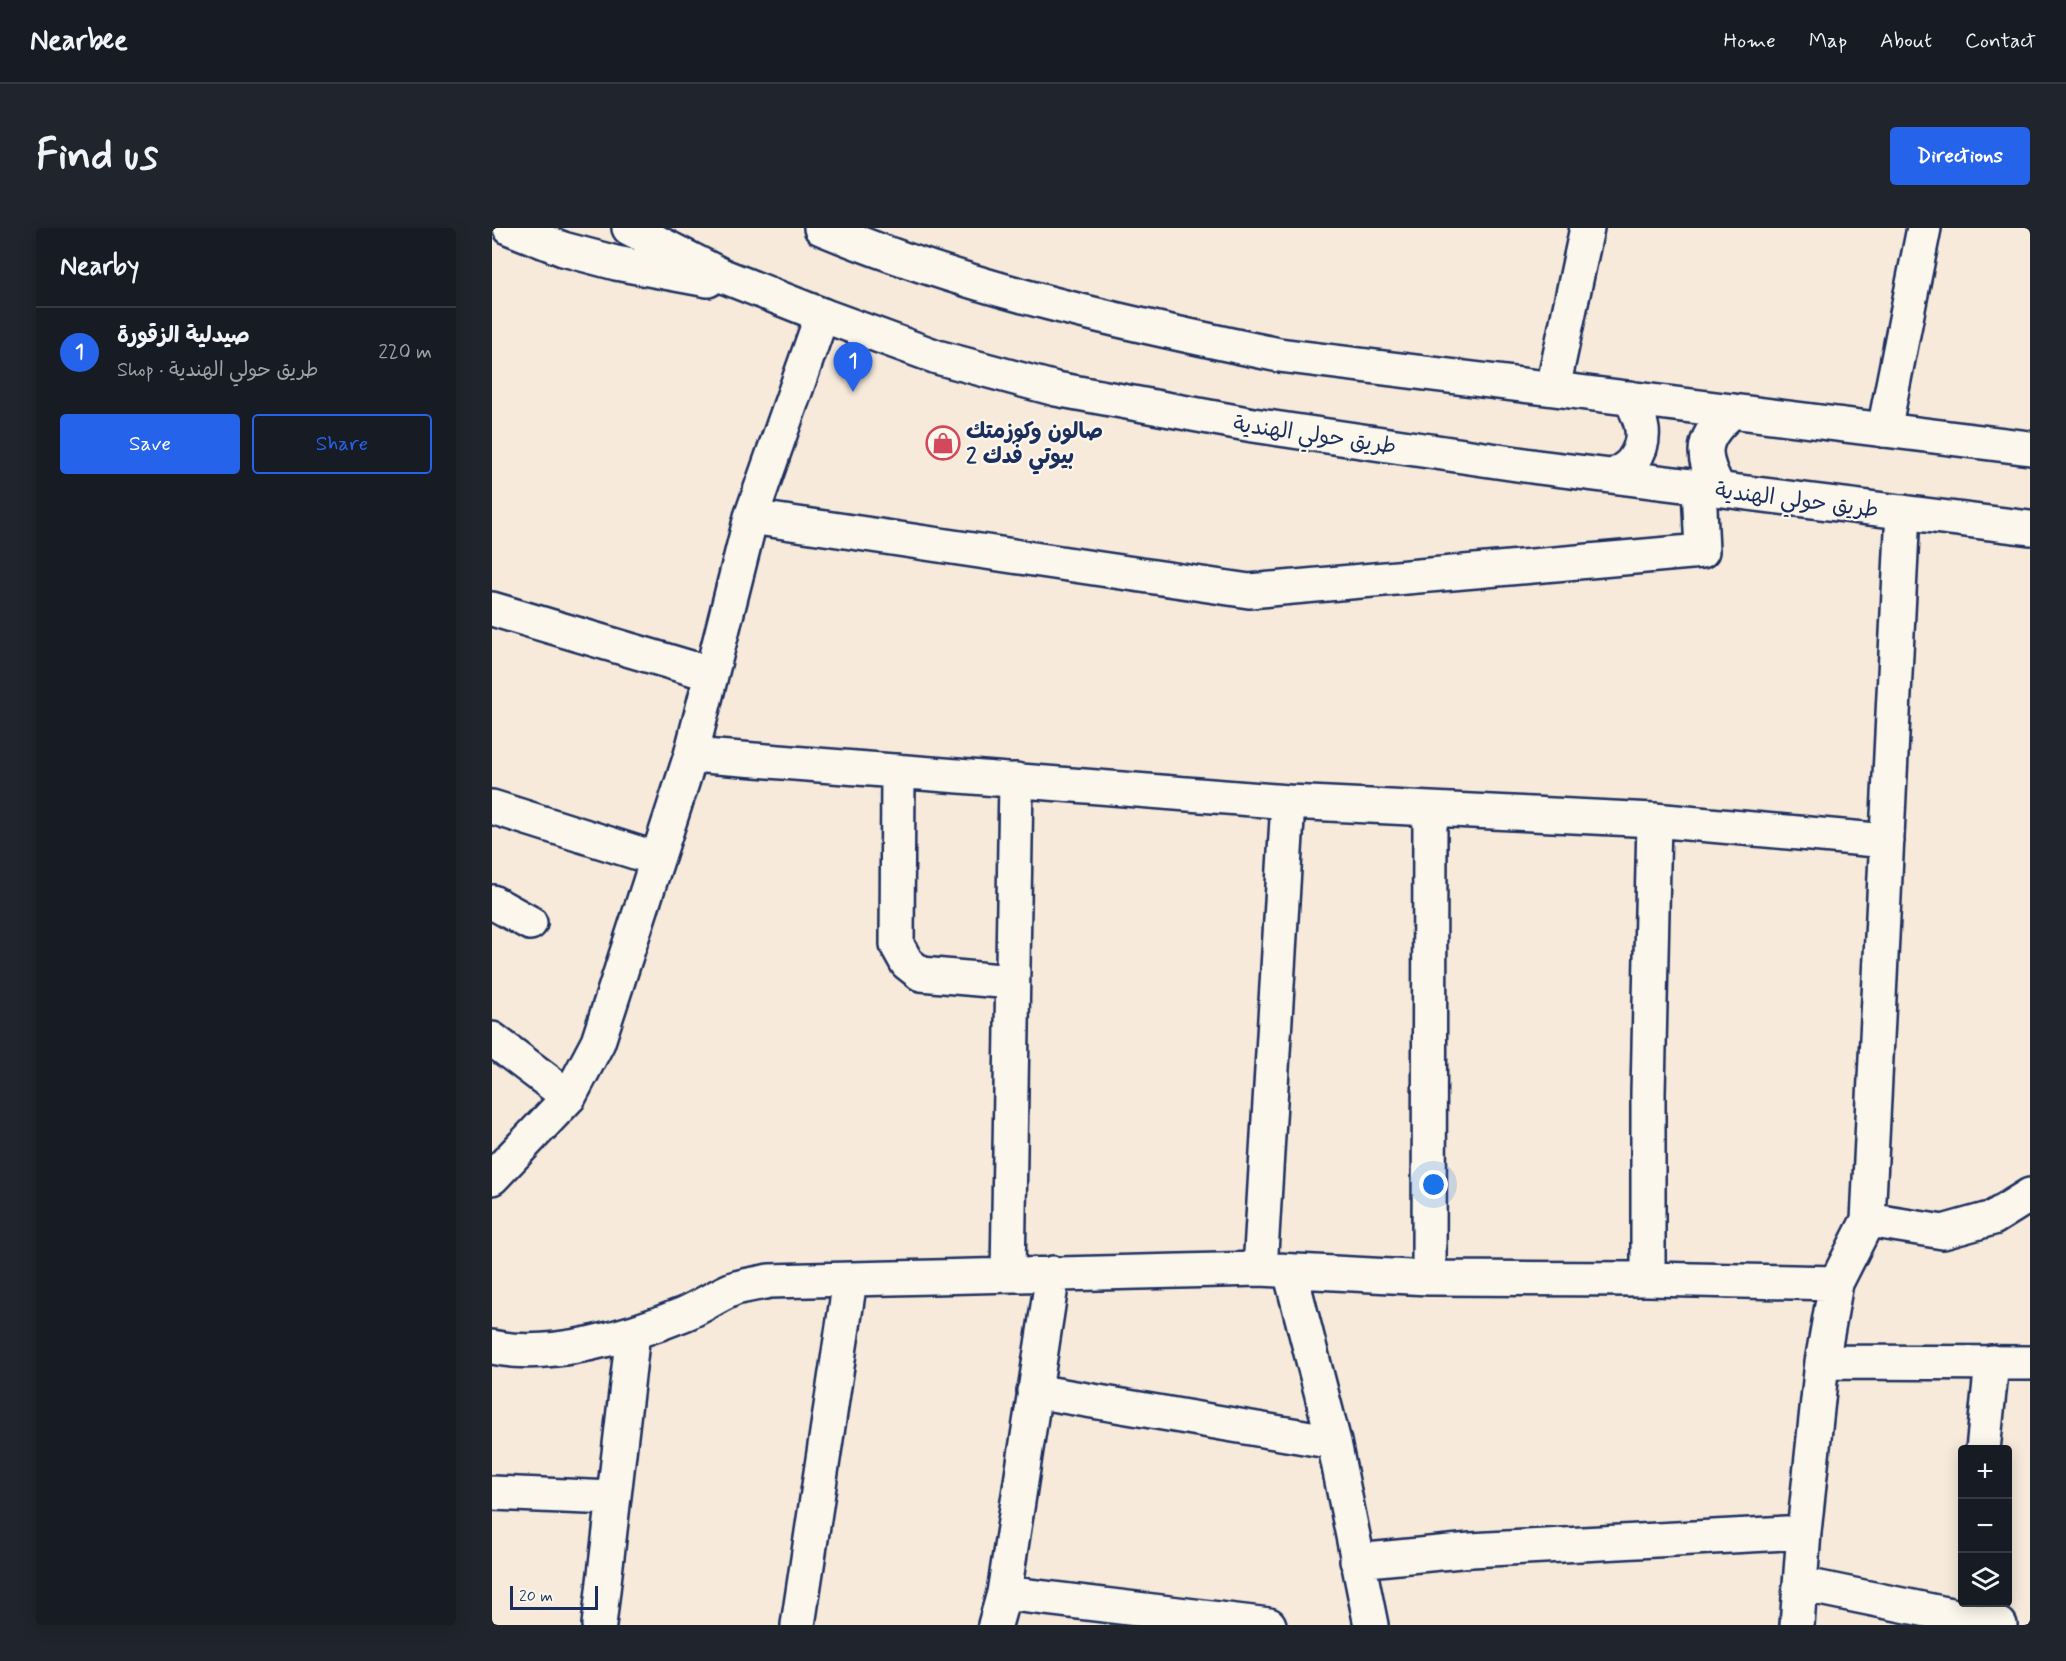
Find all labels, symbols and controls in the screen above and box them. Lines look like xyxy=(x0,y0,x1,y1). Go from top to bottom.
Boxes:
text: Nearbee xyxy=(30,23,128,60)
text: Home xyxy=(1724,27,1776,55)
text: Map xyxy=(1809,27,1847,55)
text: About xyxy=(1880,27,1932,55)
text: Contact xyxy=(1965,27,2036,55)
button: Directions xyxy=(1890,127,2030,185)
text: Find us xyxy=(36,129,158,184)
text: Nearby xyxy=(60,250,139,284)
text: صيدلية الزقورة xyxy=(117,322,250,350)
text: 1 xyxy=(75,339,84,366)
text: 220 m xyxy=(378,339,432,366)
pin: 1 xyxy=(834,342,872,392)
text: Shop · طريق حولي الهندية xyxy=(117,357,318,384)
street label: طريق حولي الهندية xyxy=(1231,411,1398,465)
button: Save xyxy=(60,414,240,474)
button: Share xyxy=(252,414,432,474)
place label: صالون وكوزمتك بيوتي فدك 2 xyxy=(966,418,1103,475)
shop icon: صالون وكوزمتك بيوتي فدك 2 xyxy=(925,425,961,461)
street label: طريق حولي الهندية xyxy=(1713,477,1880,529)
your location xyxy=(1419,1170,1448,1199)
map controls xyxy=(1958,1445,2012,1607)
button: + xyxy=(1958,1445,2012,1499)
button: − xyxy=(1958,1499,2012,1553)
button: layers xyxy=(1958,1553,2012,1607)
scale bar xyxy=(510,1583,598,1610)
text: 20 m xyxy=(519,1586,553,1607)

